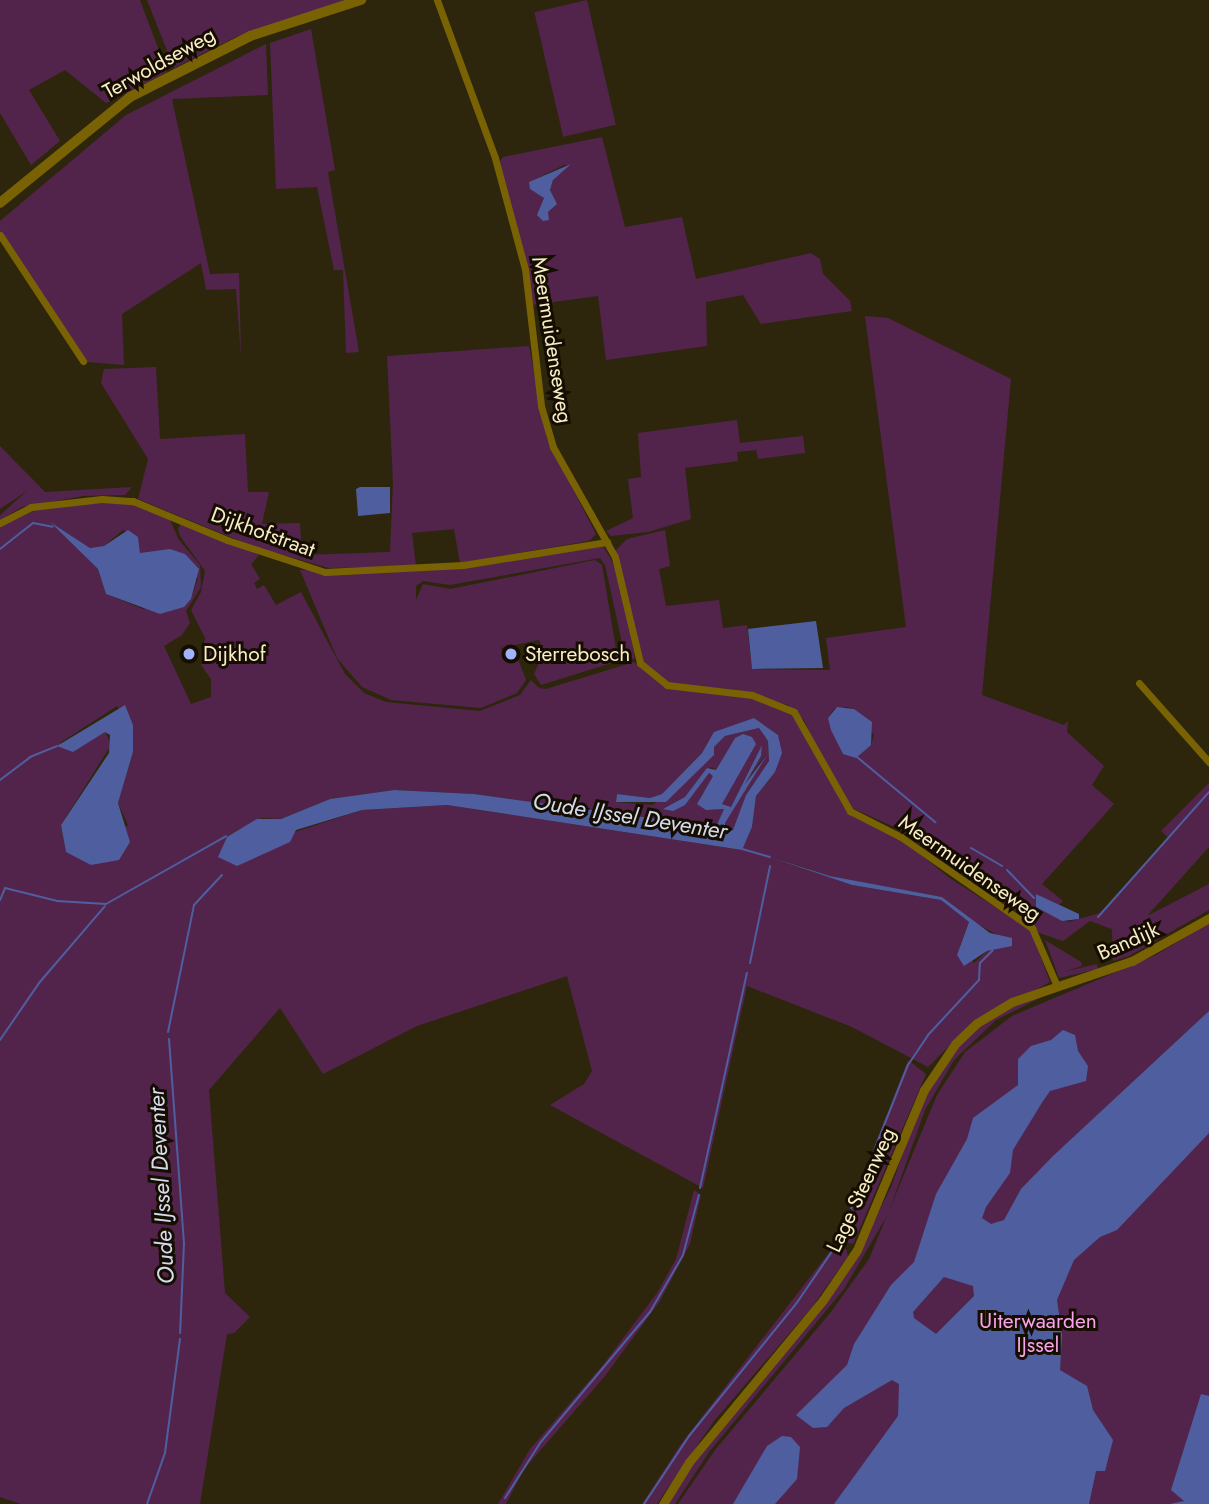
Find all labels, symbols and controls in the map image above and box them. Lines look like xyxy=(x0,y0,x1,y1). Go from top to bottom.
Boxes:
street label: Terwoldseweg xyxy=(99,22,219,104)
street label: Meermuidenseweg xyxy=(526,255,578,425)
street label: Dijkhofstraat xyxy=(208,502,318,562)
place label: Dijkhof xyxy=(203,641,266,667)
place label: Sterrebosch xyxy=(525,641,630,667)
marker: Dijkhof xyxy=(181,646,197,662)
marker: Sterrebosch xyxy=(503,646,519,662)
water label: Oude IJssel Deventer xyxy=(531,787,729,845)
street label: Meermuidenseweg xyxy=(894,809,1046,927)
street label: Bandijk xyxy=(1093,916,1163,966)
water label: Oude IJssel Deventer xyxy=(142,1087,180,1285)
street label: Lage Steenweg xyxy=(821,1124,901,1256)
park label: Uiterwaarden IJssel xyxy=(979,1308,1097,1358)

